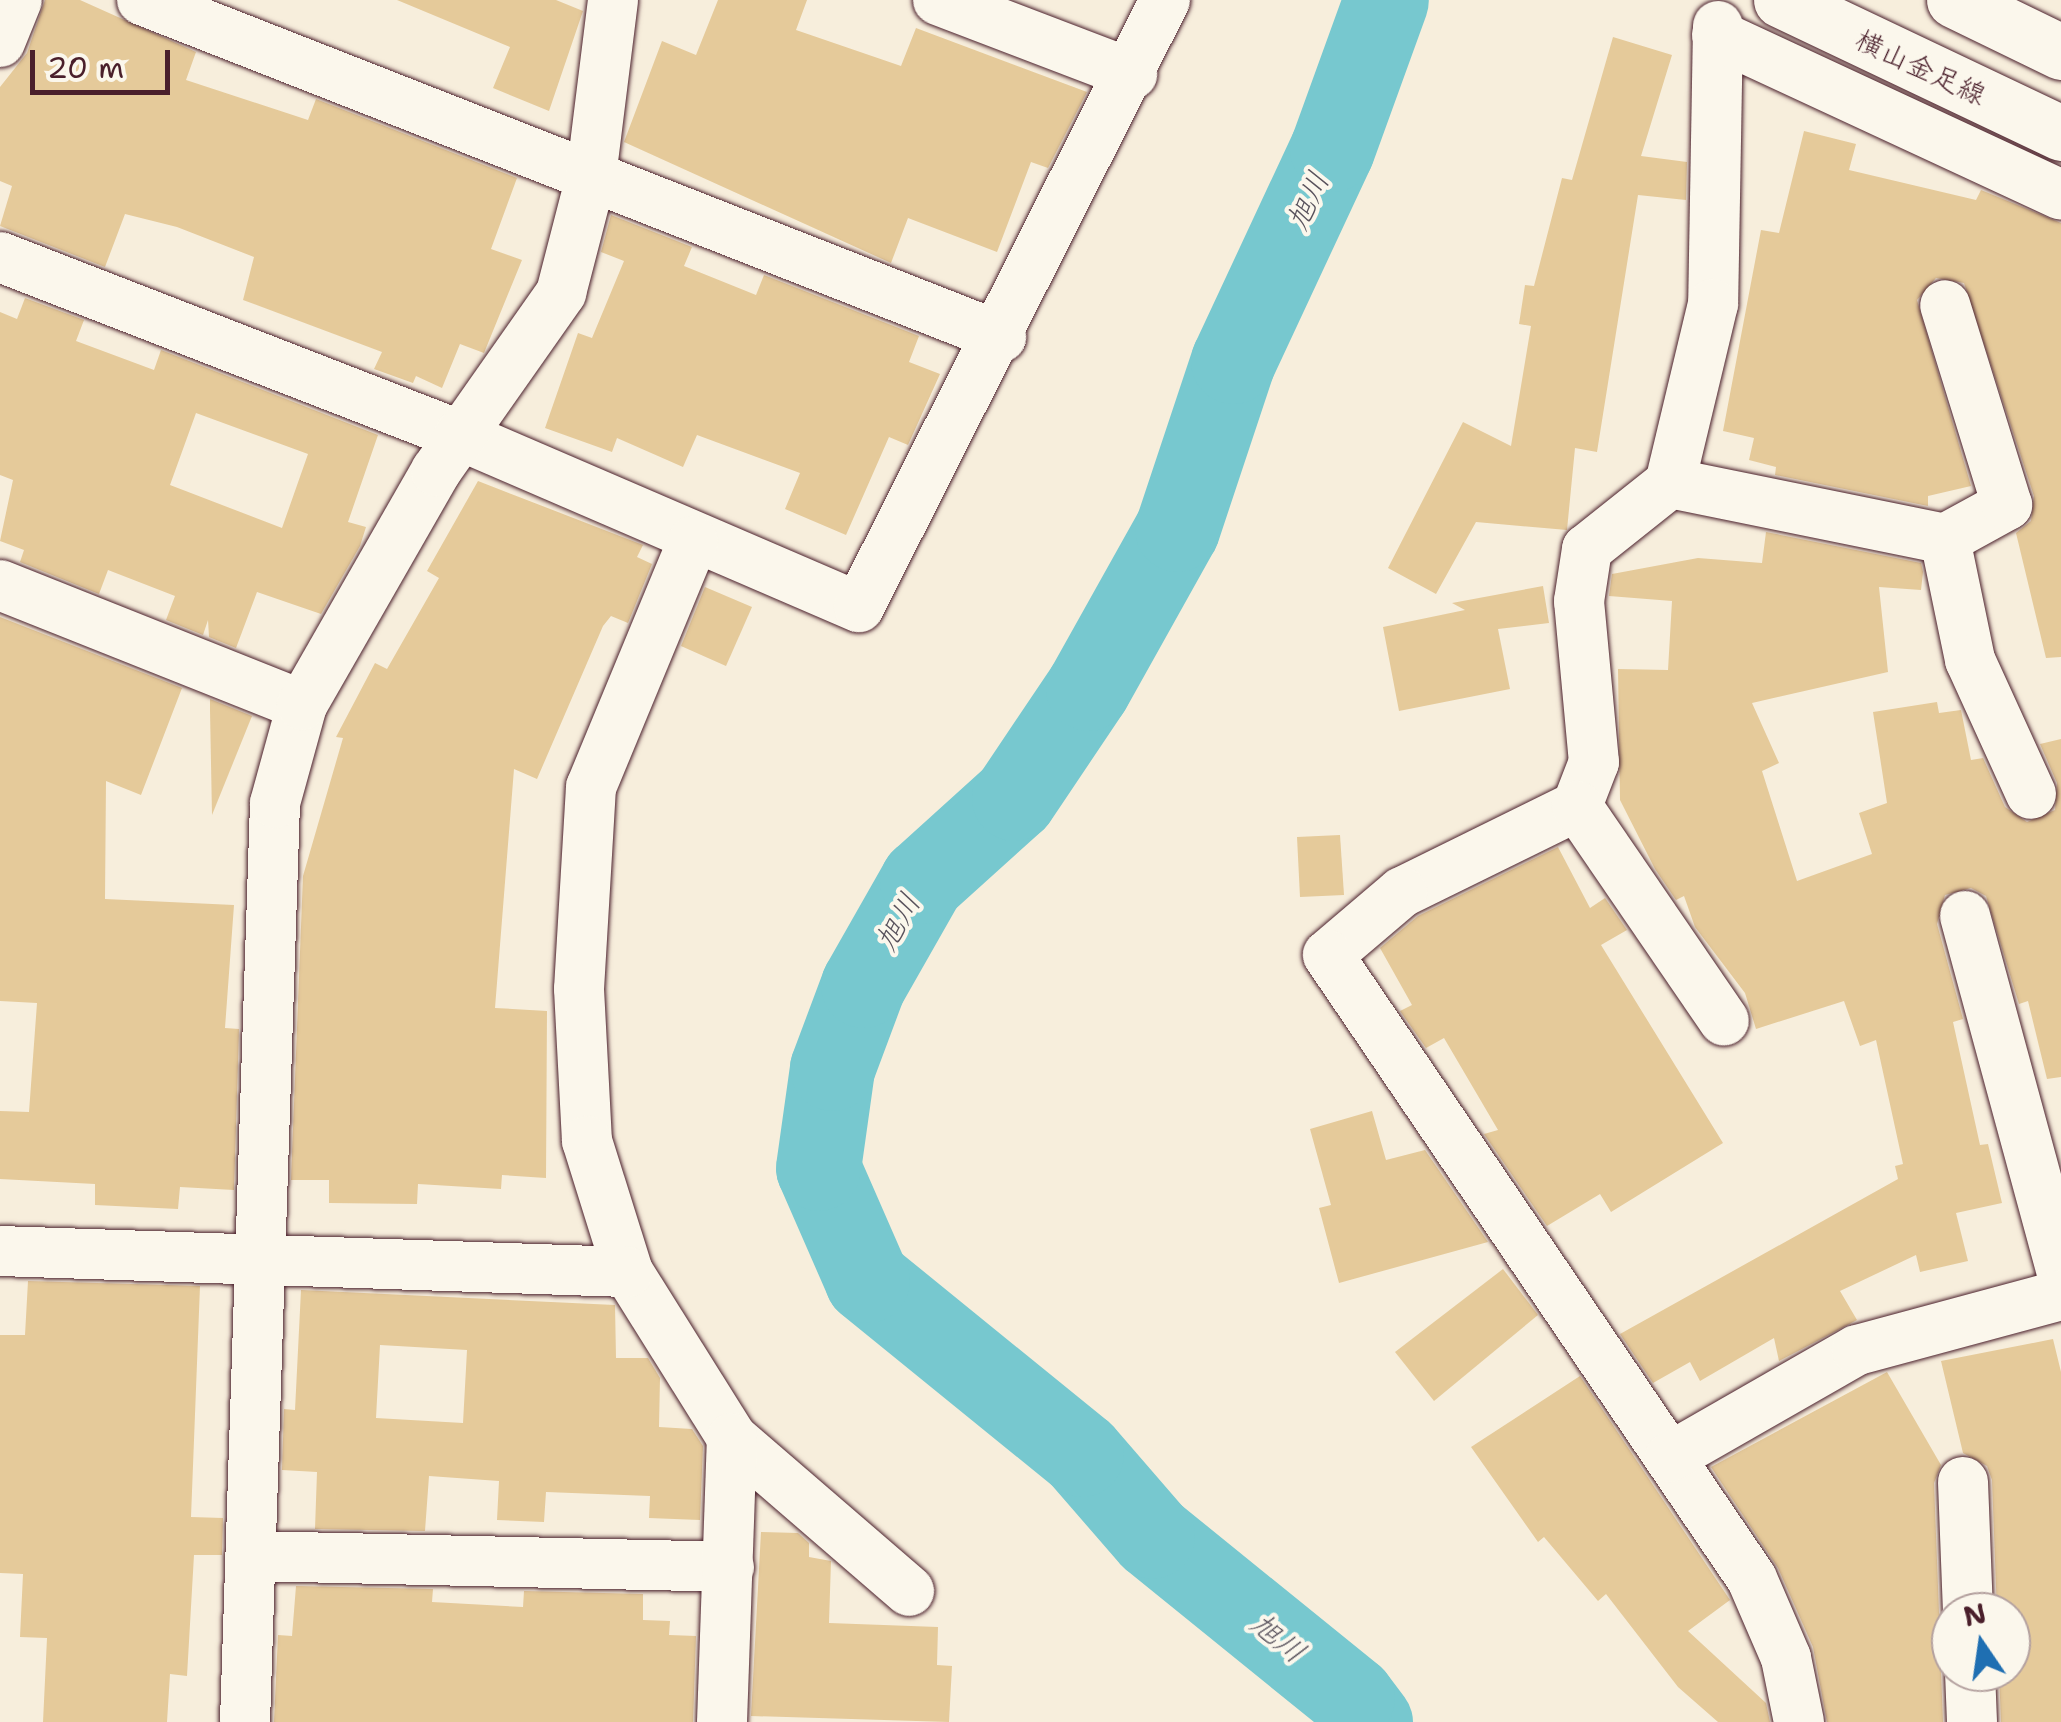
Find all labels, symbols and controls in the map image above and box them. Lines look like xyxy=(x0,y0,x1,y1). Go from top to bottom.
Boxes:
street label: 横山金足線 xyxy=(1850,22,1992,112)
scale bar xyxy=(35,30,175,92)
text: 20 m xyxy=(47,47,124,88)
water label: 旭川 xyxy=(1279,166,1337,236)
water label: 旭川 xyxy=(868,887,928,957)
north arrow xyxy=(1931,1592,2031,1692)
text: N xyxy=(1960,1594,1990,1636)
water label: 旭川 xyxy=(1243,1605,1313,1671)

